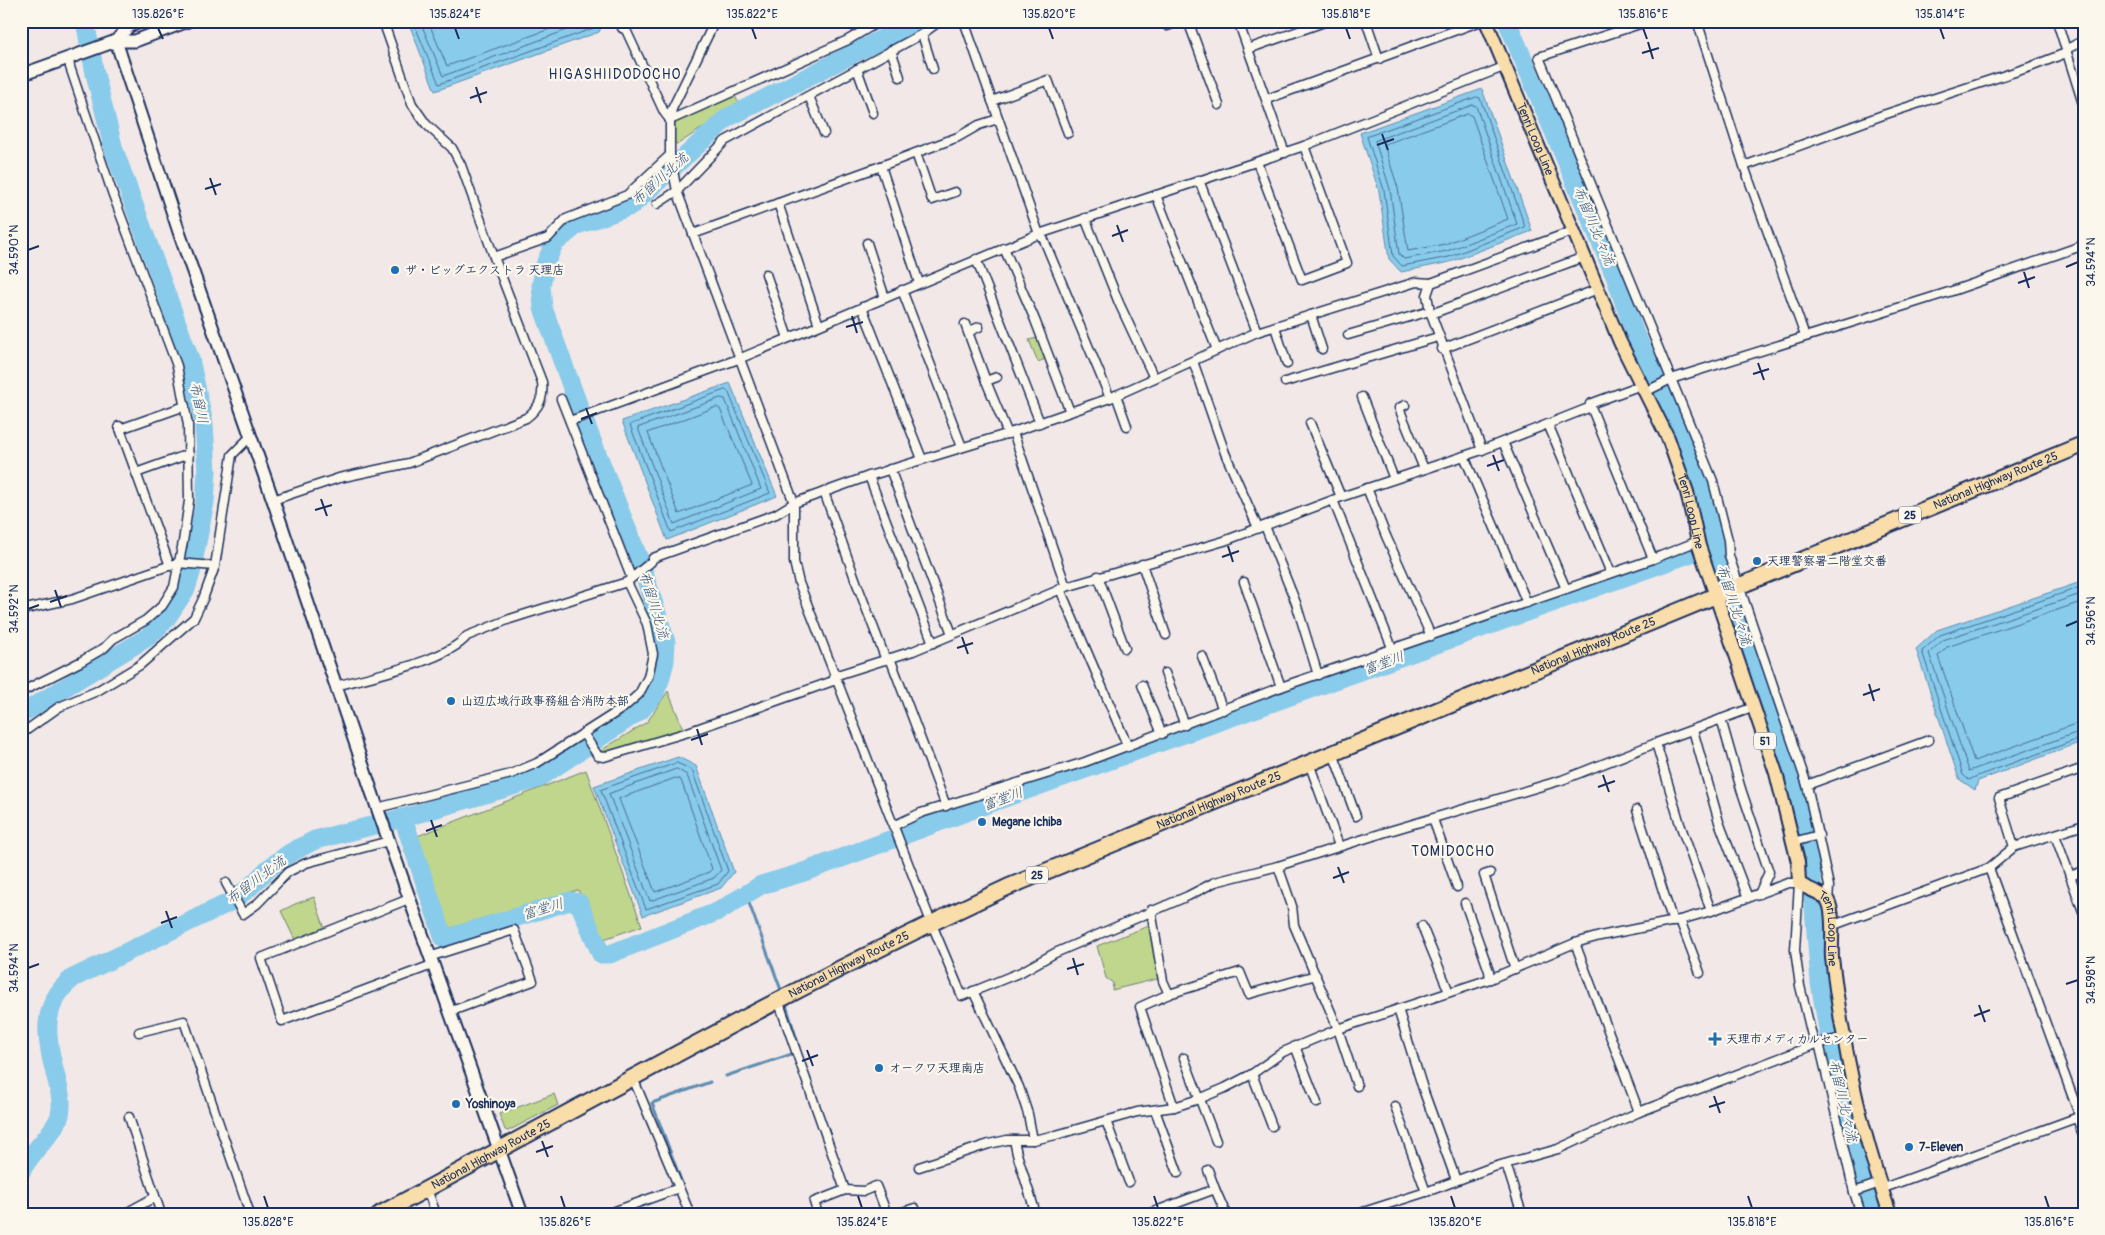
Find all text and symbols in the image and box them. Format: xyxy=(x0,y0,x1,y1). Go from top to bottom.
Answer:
text: 135.826°E xyxy=(132,7,184,22)
text: 135.824°E xyxy=(429,7,481,22)
text: 135.822°E xyxy=(726,7,778,22)
text: 135.820°E xyxy=(1023,7,1075,22)
text: 135.818°E xyxy=(1322,7,1370,22)
text: 135.816°E xyxy=(1618,7,1668,22)
text: 135.814°E xyxy=(1915,7,1965,22)
district label: HIGASHIIDODOCHO xyxy=(549,66,681,83)
street label: Tenri Loop Line xyxy=(1514,101,1557,178)
water label: 布留川北流 xyxy=(628,149,692,209)
water label: 布留川北々流 xyxy=(1570,184,1619,269)
text: 34.590°N xyxy=(7,225,22,275)
text: 34.594°N xyxy=(2084,237,2099,287)
place label: ザ・ビッグエクストラ 天理店 xyxy=(405,263,565,278)
marker: ザ・ビッグエクストラ 天理店 xyxy=(389,264,401,276)
water label: 布留川 xyxy=(187,381,211,425)
street label: National Highway Route 25 xyxy=(1931,448,2060,513)
street label: Tenri Loop Line xyxy=(1674,472,1707,550)
road number: 25 xyxy=(1899,506,1921,524)
place label: 天理警察署二階堂交番 xyxy=(1767,554,1887,569)
marker: 天理警察署二階堂交番 xyxy=(1751,555,1763,567)
water label: 布留川北々流 xyxy=(1713,562,1755,649)
water label: 布留川北流 xyxy=(636,569,673,642)
text: 34.592°N xyxy=(7,584,22,634)
text: 34.596°N xyxy=(2084,596,2099,646)
street label: National Highway Route 25 xyxy=(1529,614,1658,678)
water label: 富堂川 xyxy=(1361,648,1407,678)
place label: 山辺広域行政事務組合消防本部 xyxy=(461,694,629,709)
marker: 山辺広域行政事務組合消防本部 xyxy=(445,695,457,707)
road number: 51 xyxy=(1754,732,1776,749)
street label: National Highway Route 25 xyxy=(1154,768,1283,833)
water label: 富堂川 xyxy=(980,784,1026,814)
place label: Megane Ichiba xyxy=(992,815,1062,830)
marker: Megane Ichiba xyxy=(976,816,988,828)
district label: TOMIDOCHO xyxy=(1411,843,1495,860)
water label: 布留川北流 xyxy=(223,852,290,908)
road number: 25 xyxy=(1026,866,1048,884)
street label: Tenri Loop Line xyxy=(1816,887,1840,967)
water label: 富堂川 xyxy=(520,895,566,923)
street label: National Highway Route 25 xyxy=(786,928,912,1001)
text: 34.594°N xyxy=(7,943,22,993)
text: 34.598°N xyxy=(2084,956,2099,1004)
marker: 天理市メディカルセンター xyxy=(1708,1032,1722,1046)
place label: 天理市メディカルセンター xyxy=(1726,1032,1868,1047)
water label: 布留川北々流 xyxy=(1825,1058,1861,1145)
place label: オークワ天理南店 xyxy=(889,1061,985,1076)
marker: オークワ天理南店 xyxy=(873,1062,885,1074)
place label: Yoshinoya xyxy=(465,1097,516,1112)
marker: Yoshinoya xyxy=(450,1098,462,1110)
street label: National Highway Route 25 xyxy=(429,1116,553,1193)
place label: 7-Eleven xyxy=(1919,1140,1964,1155)
marker: 7-Eleven xyxy=(1903,1141,1915,1153)
text: 135.828°E xyxy=(243,1215,293,1230)
text: 135.826°E xyxy=(539,1215,591,1230)
text: 135.824°E xyxy=(836,1215,888,1230)
text: 135.822°E xyxy=(1132,1215,1184,1230)
text: 135.820°E xyxy=(1429,1215,1481,1230)
text: 135.818°E xyxy=(1728,1215,1776,1230)
text: 135.816°E xyxy=(2024,1215,2074,1230)

